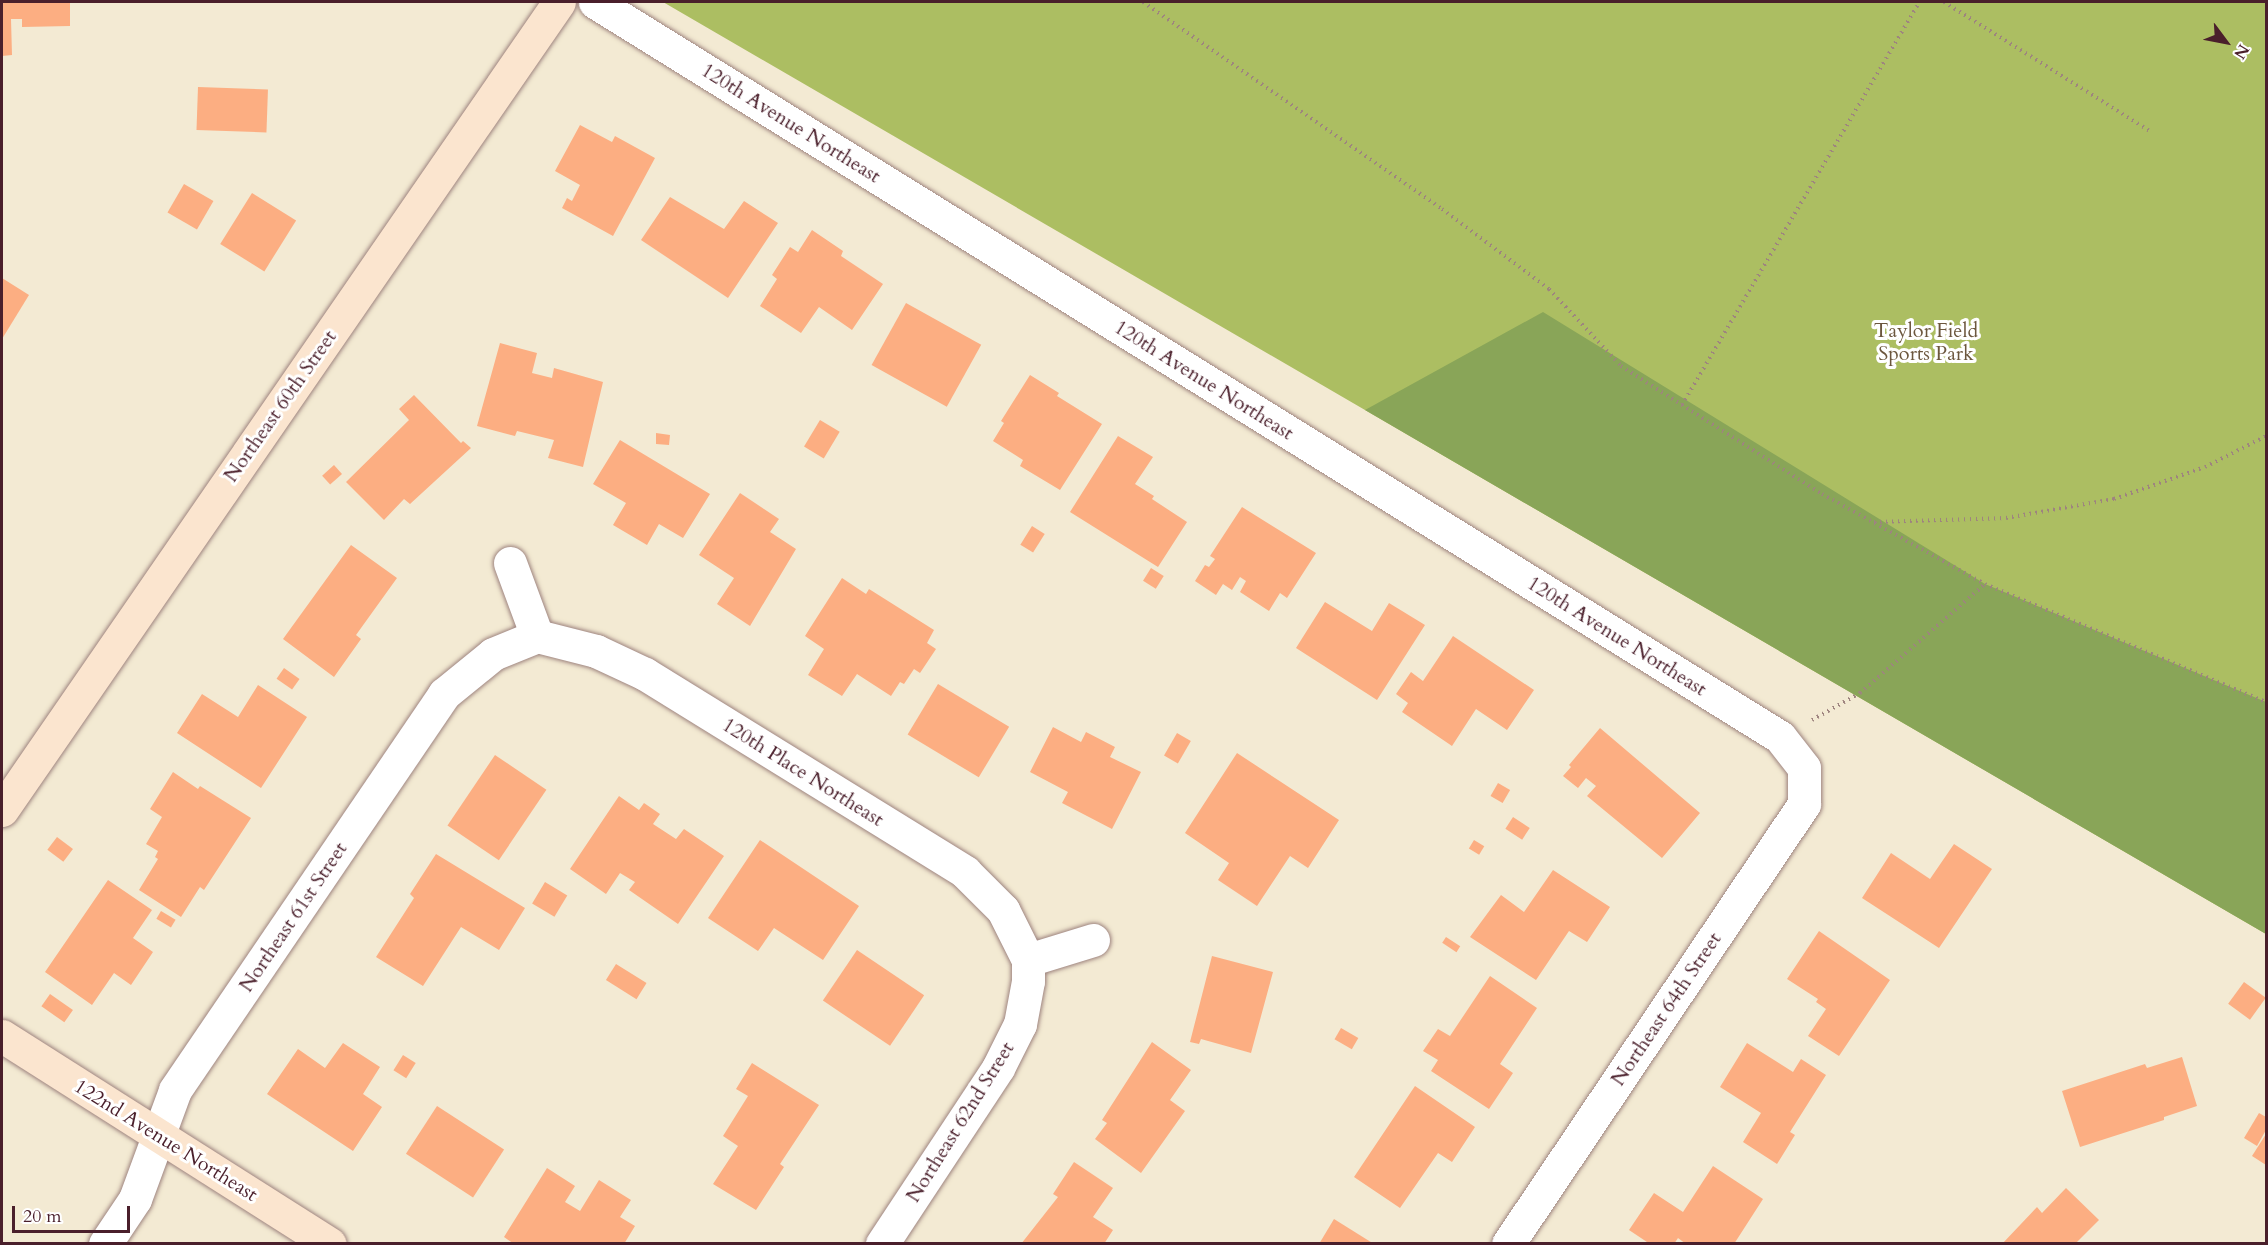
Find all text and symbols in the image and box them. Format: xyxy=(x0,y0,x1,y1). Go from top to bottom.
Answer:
north arrow xyxy=(2196,12,2256,72)
text: N xyxy=(2228,40,2254,63)
street label: 120th Avenue Northeast xyxy=(697,58,885,188)
street label: 120th Avenue Northeast xyxy=(1110,315,1298,445)
park label: Taylor Field Sports Park xyxy=(1874,318,1978,365)
street label: Northeast 60th Street xyxy=(219,325,341,487)
street label: 120th Avenue Northeast xyxy=(1523,571,1711,701)
street label: 120th Place Northeast xyxy=(718,713,888,831)
street label: Northeast 61st Street xyxy=(234,838,352,996)
street label: Northeast 64th Street xyxy=(1606,928,1726,1090)
street label: Northeast 62nd Street xyxy=(901,1037,1019,1207)
street label: 122nd Avenue Northeast xyxy=(70,1074,262,1206)
scale bar xyxy=(15,1194,134,1232)
text: 20 m xyxy=(23,1204,62,1229)

